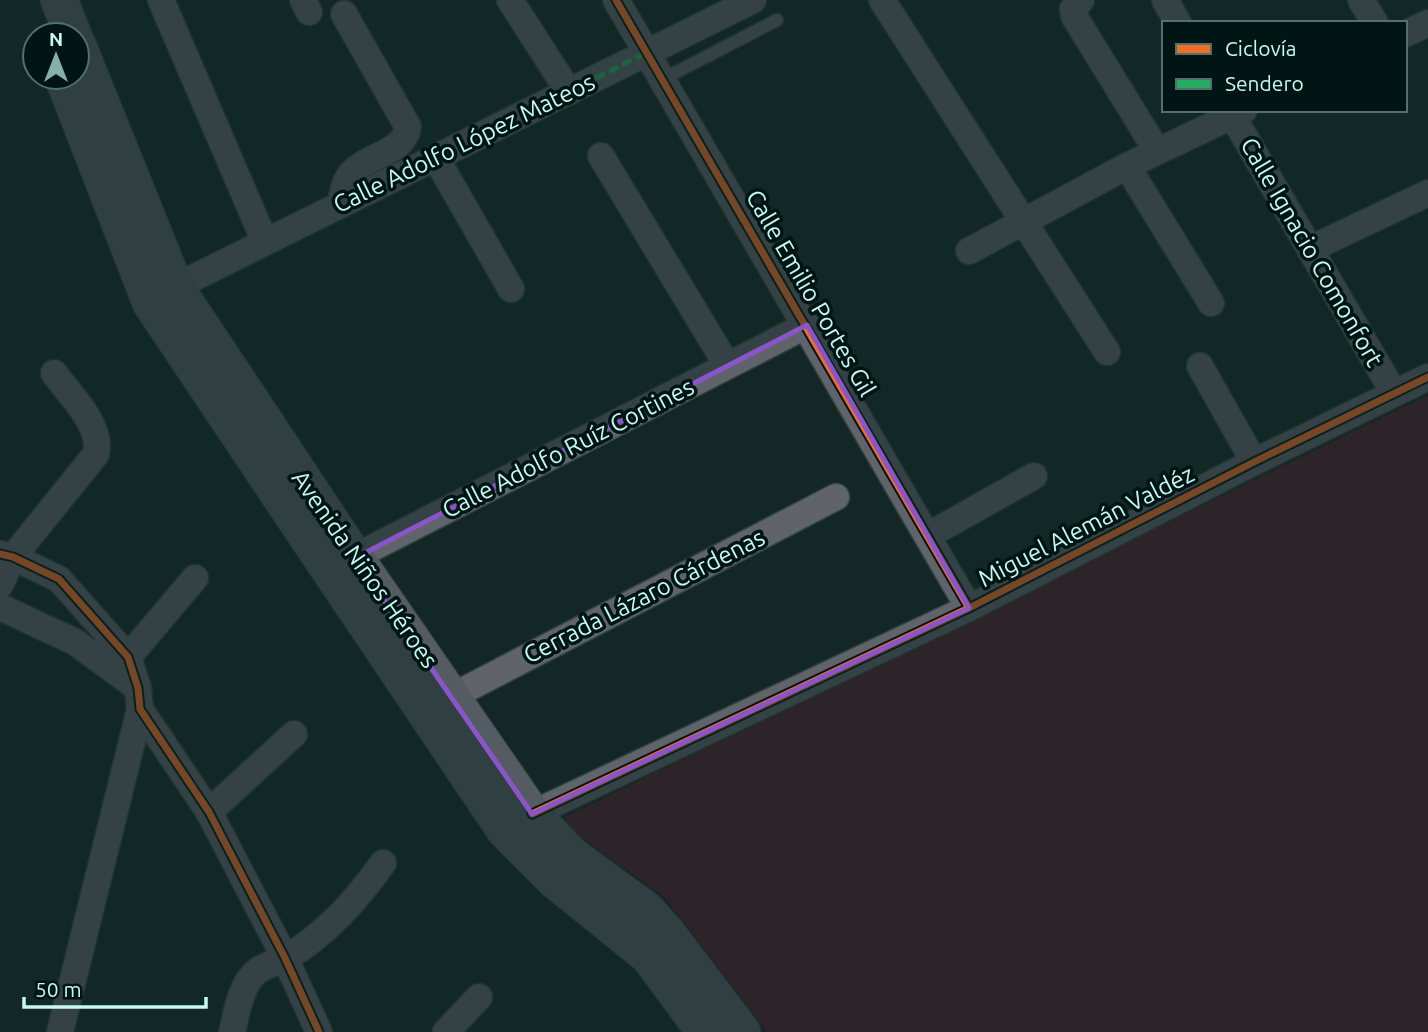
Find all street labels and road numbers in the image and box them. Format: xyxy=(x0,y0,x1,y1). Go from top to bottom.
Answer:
street label: Calle Adolfo López Mateos xyxy=(329,68,599,218)
street label: Calle Ignacio Comonfort xyxy=(1235,133,1389,372)
street label: Calle Emilio Portes Gil xyxy=(741,185,881,401)
street label: Calle Adolfo Ruíz Cortines xyxy=(438,373,698,523)
street label: Miguel Alemán Valdéz xyxy=(974,460,1198,592)
street label: Avenida Niños Héroes xyxy=(287,465,443,673)
street label: Cerrada Lázaro Cárdenas xyxy=(519,523,769,669)

